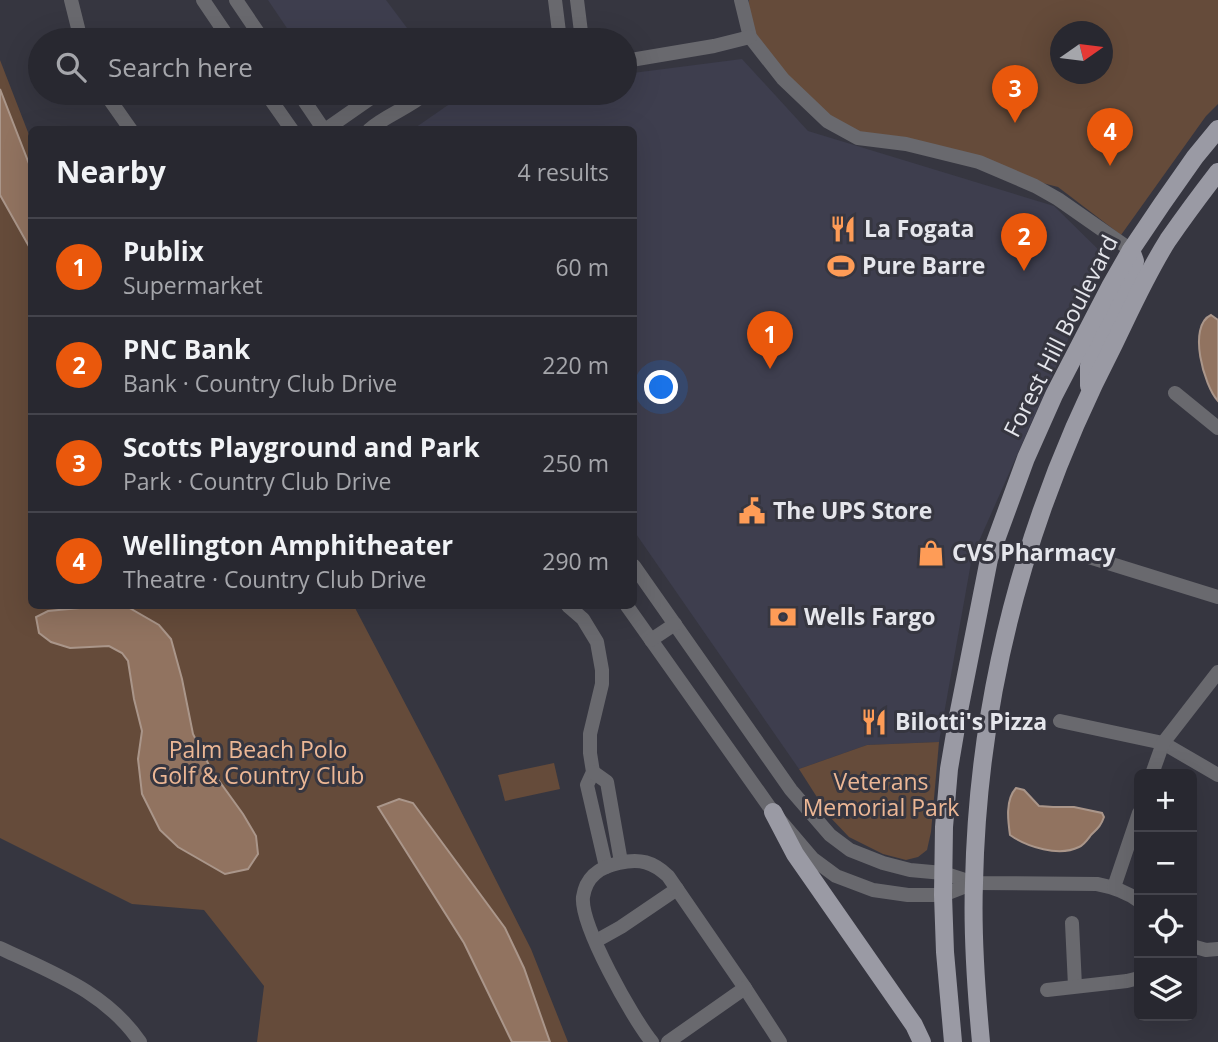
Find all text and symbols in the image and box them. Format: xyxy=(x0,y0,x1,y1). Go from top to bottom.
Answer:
north arrow xyxy=(1050,21,1113,84)
search box xyxy=(28,28,637,105)
icon: search xyxy=(52,48,90,86)
text: Search here xyxy=(108,49,253,85)
pin: 3 xyxy=(992,65,1038,123)
pin: 4 xyxy=(1087,108,1133,166)
text: Nearby xyxy=(56,151,166,192)
text: 4 results xyxy=(518,156,609,188)
place label: La Fogata xyxy=(864,212,975,244)
pin: 2 xyxy=(1001,213,1047,271)
restaurant icon: La Fogata xyxy=(828,214,858,244)
street label: Forest Hill Boulevard xyxy=(995,229,1125,442)
text: Publix xyxy=(123,233,204,269)
place label: Pure Barre xyxy=(862,249,985,281)
text: 1 xyxy=(72,251,86,283)
text: 60 m xyxy=(555,251,609,283)
sports icon: Pure Barre xyxy=(826,251,856,281)
text: Supermarket xyxy=(123,269,263,301)
pin: 1 xyxy=(747,311,793,369)
text: PNC Bank xyxy=(123,331,250,367)
text: 2 xyxy=(72,349,86,381)
text: 220 m xyxy=(542,349,609,381)
text: Bank · Country Club Drive xyxy=(123,367,397,399)
your location xyxy=(644,370,678,404)
text: Scotts Playground and Park xyxy=(123,429,480,465)
text: 3 xyxy=(72,447,86,479)
text: 250 m xyxy=(542,447,609,479)
text: Park · Country Club Drive xyxy=(123,465,391,497)
place label: The UPS Store xyxy=(773,494,932,526)
public building icon: The UPS Store xyxy=(737,496,767,526)
text: Wellington Amphitheater xyxy=(123,527,453,563)
place label: CVS Pharmacy xyxy=(952,536,1116,568)
shop icon: CVS Pharmacy xyxy=(916,538,946,568)
text: 4 xyxy=(72,545,86,577)
text: 290 m xyxy=(542,545,609,577)
text: Theatre · Country Club Drive xyxy=(123,563,426,595)
place label: Wells Fargo xyxy=(804,600,935,632)
bank icon: Wells Fargo xyxy=(768,602,798,632)
place label: Bilotti's Pizza xyxy=(895,705,1047,737)
restaurant icon: Bilotti's Pizza xyxy=(859,707,889,737)
park label: Palm Beach Polo Golf & Country Club xyxy=(152,733,364,791)
park label: Veterans Memorial Park xyxy=(803,765,959,823)
map controls xyxy=(1134,769,1197,1021)
button: + xyxy=(1134,769,1197,832)
button: − xyxy=(1134,832,1197,895)
button: locate xyxy=(1134,895,1197,958)
button: layers xyxy=(1134,958,1197,1021)

